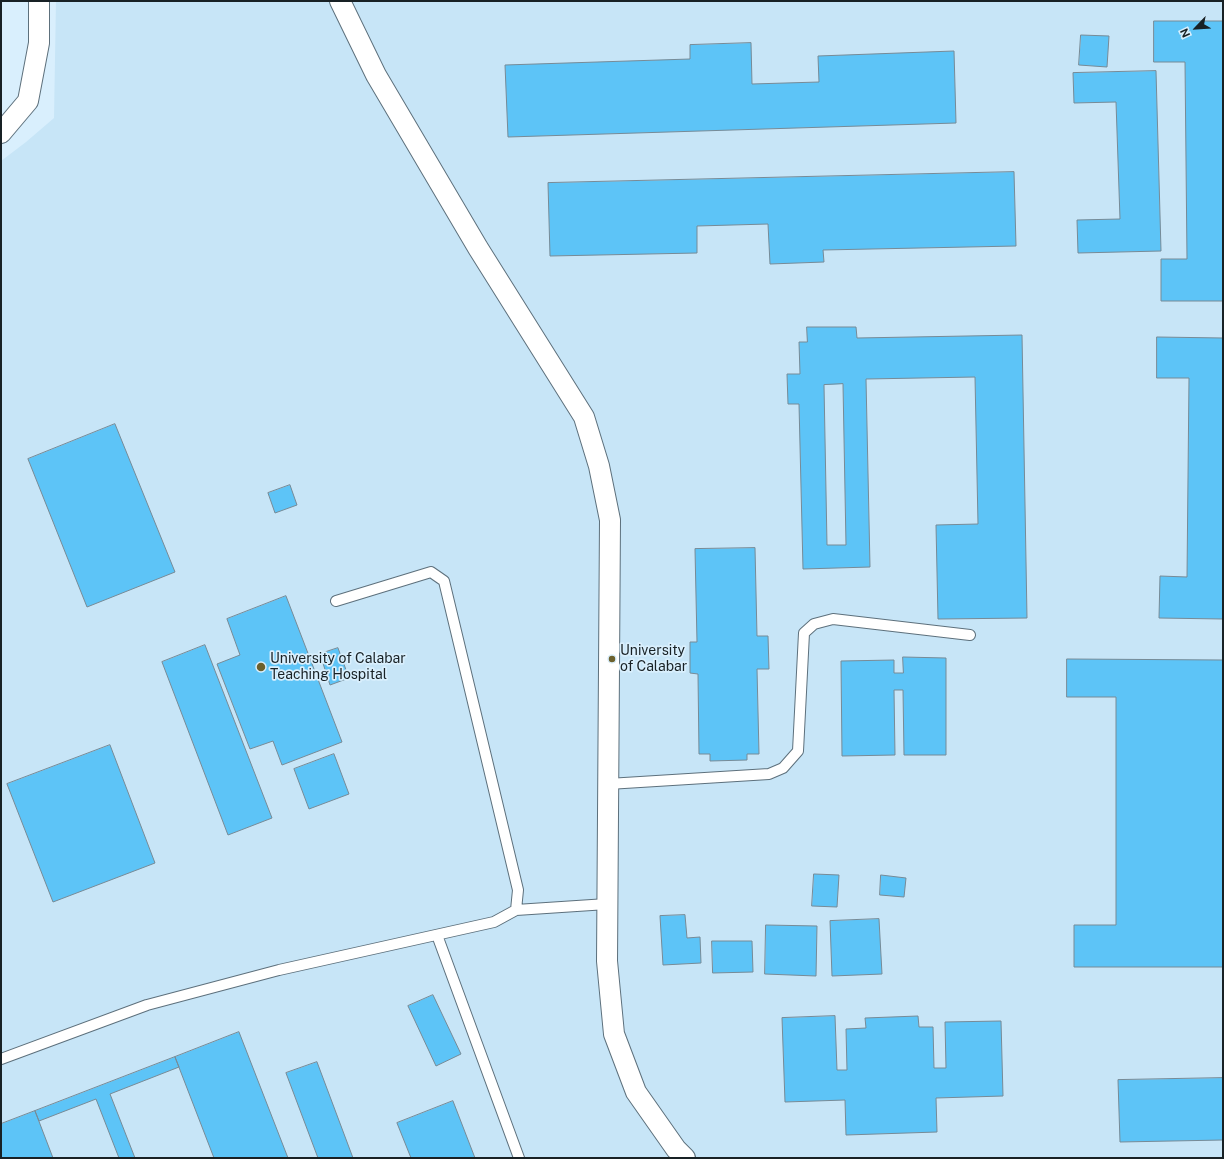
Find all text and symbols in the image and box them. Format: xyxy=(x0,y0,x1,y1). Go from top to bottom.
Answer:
north arrow xyxy=(1176,8,1216,48)
text: N xyxy=(1178,27,1192,40)
place label: University of Calabar xyxy=(620,643,687,676)
place label: University of Calabar Teaching Hospital xyxy=(270,651,406,684)
marker: University of Calabar xyxy=(607,654,617,664)
marker: University of Calabar Teaching Hospital xyxy=(255,661,267,673)

